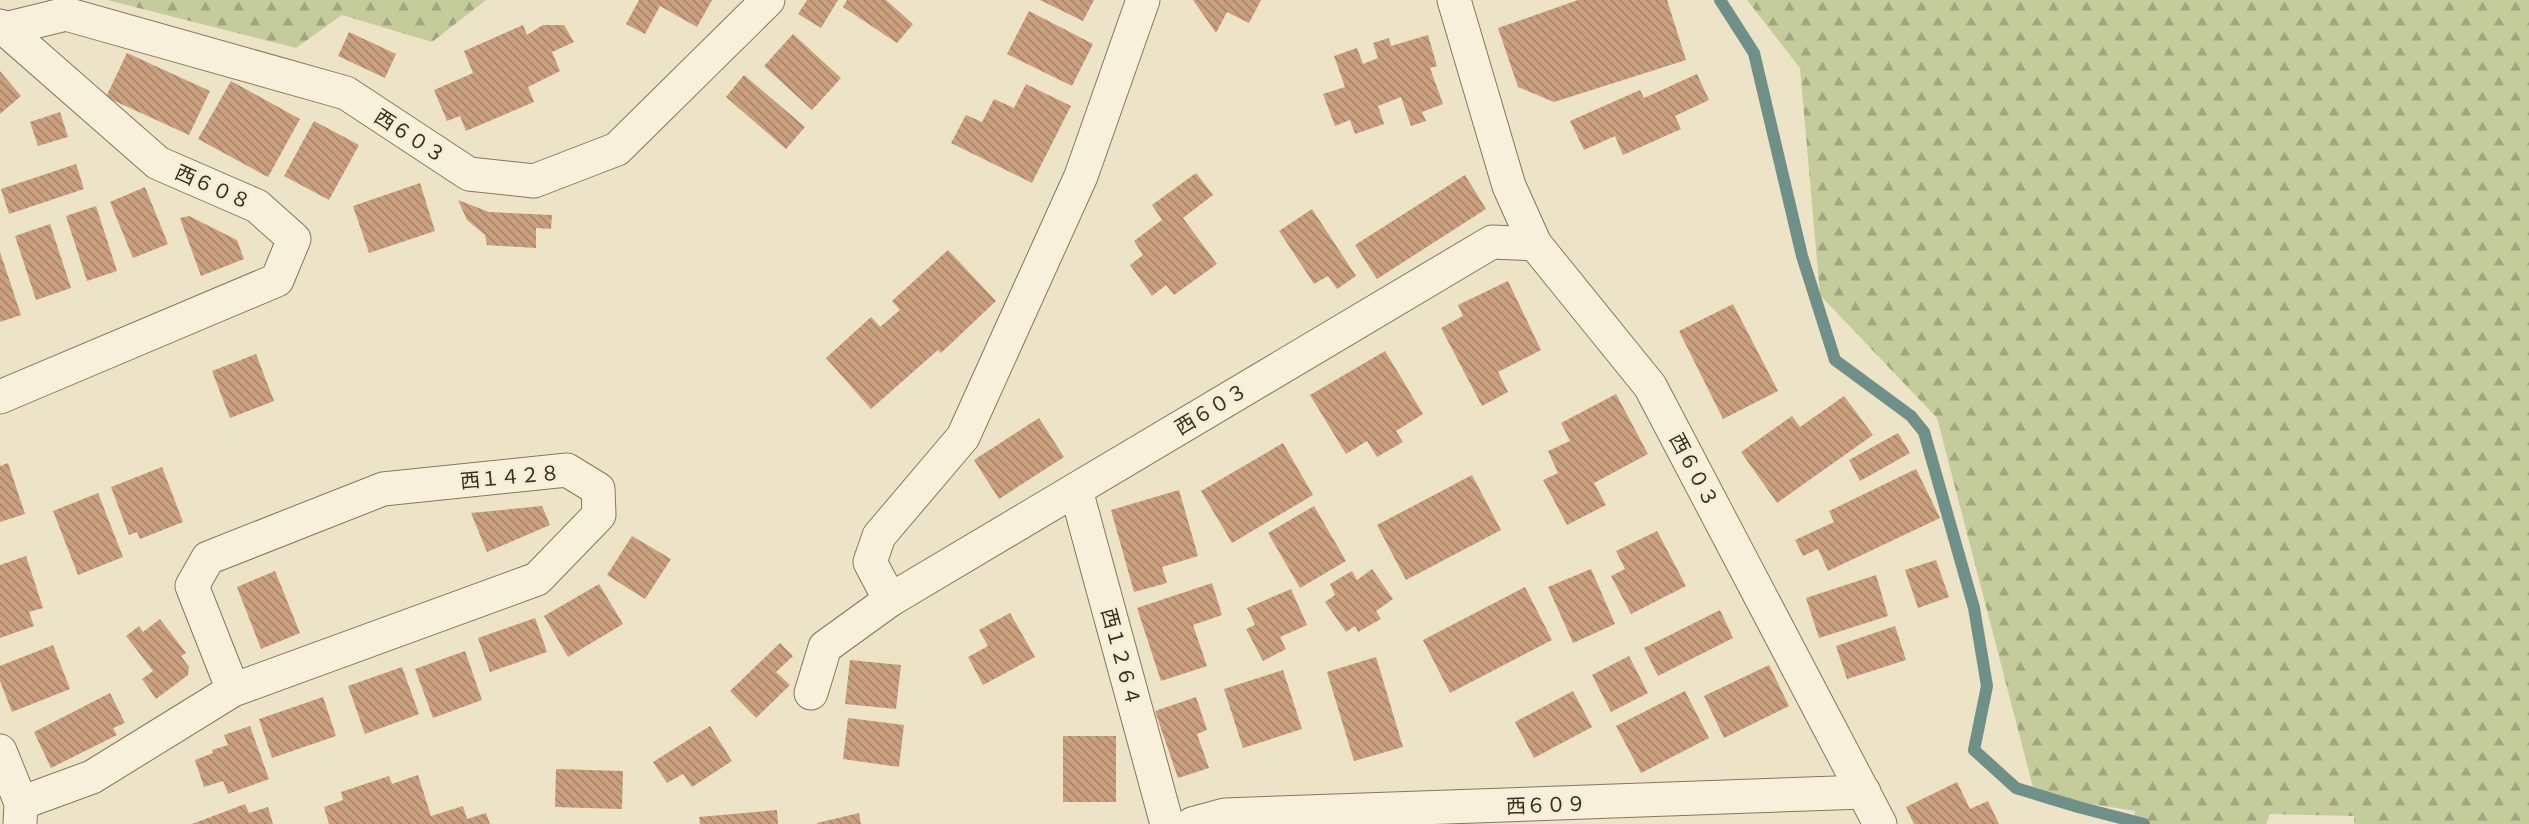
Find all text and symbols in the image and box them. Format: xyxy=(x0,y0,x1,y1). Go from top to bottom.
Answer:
street label: 西６０３ xyxy=(370,104,450,168)
street label: 西６０８ xyxy=(172,160,254,214)
street label: 西６０３ xyxy=(1171,378,1251,440)
street label: 西６０３ xyxy=(1665,429,1723,511)
street label: 西１４２８ xyxy=(459,461,561,493)
street label: 西１２６４ xyxy=(1096,606,1146,708)
street label: 西６０９ xyxy=(1506,792,1586,818)

